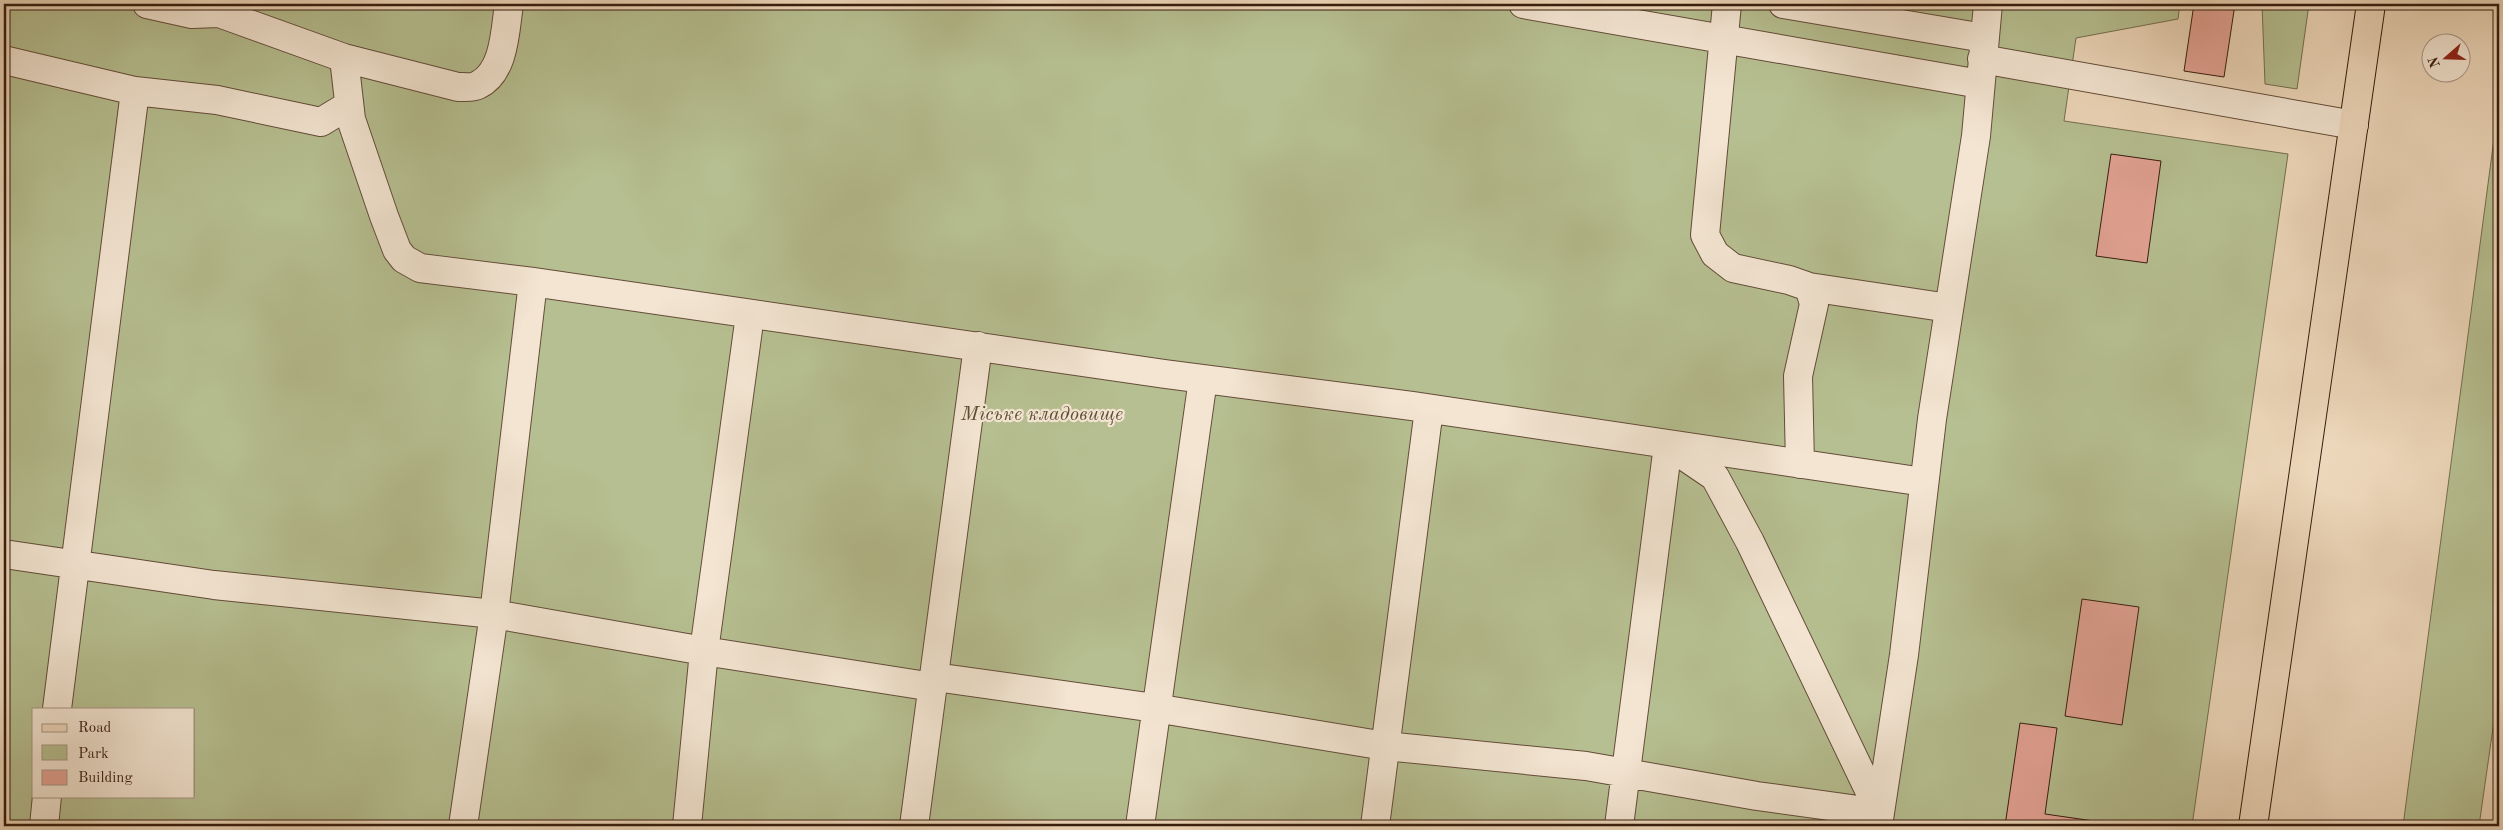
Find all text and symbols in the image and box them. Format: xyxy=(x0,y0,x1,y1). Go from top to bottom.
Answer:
north arrow xyxy=(2420,32,2470,82)
text: N xyxy=(2426,54,2443,70)
park label: Міське кладовище xyxy=(960,405,1123,425)
legend xyxy=(32,708,195,798)
text: Road xyxy=(78,721,112,736)
text: Park xyxy=(78,747,109,762)
text: Building xyxy=(78,771,133,786)

